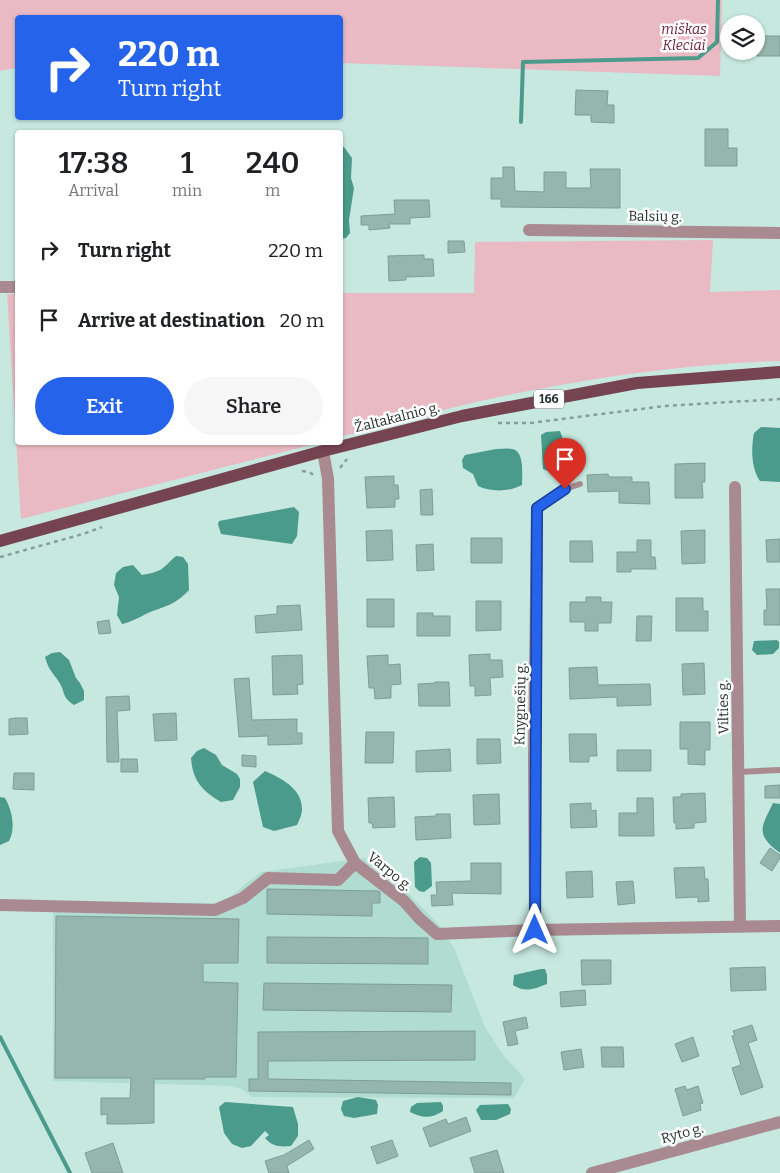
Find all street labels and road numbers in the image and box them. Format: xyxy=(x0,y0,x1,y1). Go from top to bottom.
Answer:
street label: Balsių g. xyxy=(628,208,682,225)
road number: 166 xyxy=(534,389,564,408)
street label: Žaltakalnio g. xyxy=(353,399,441,436)
street label: Knygnešių g. xyxy=(511,662,530,746)
street label: Vilties g. xyxy=(715,680,732,734)
street label: Varpo g. xyxy=(364,848,415,894)
street label: Ryto g. xyxy=(659,1120,705,1147)

